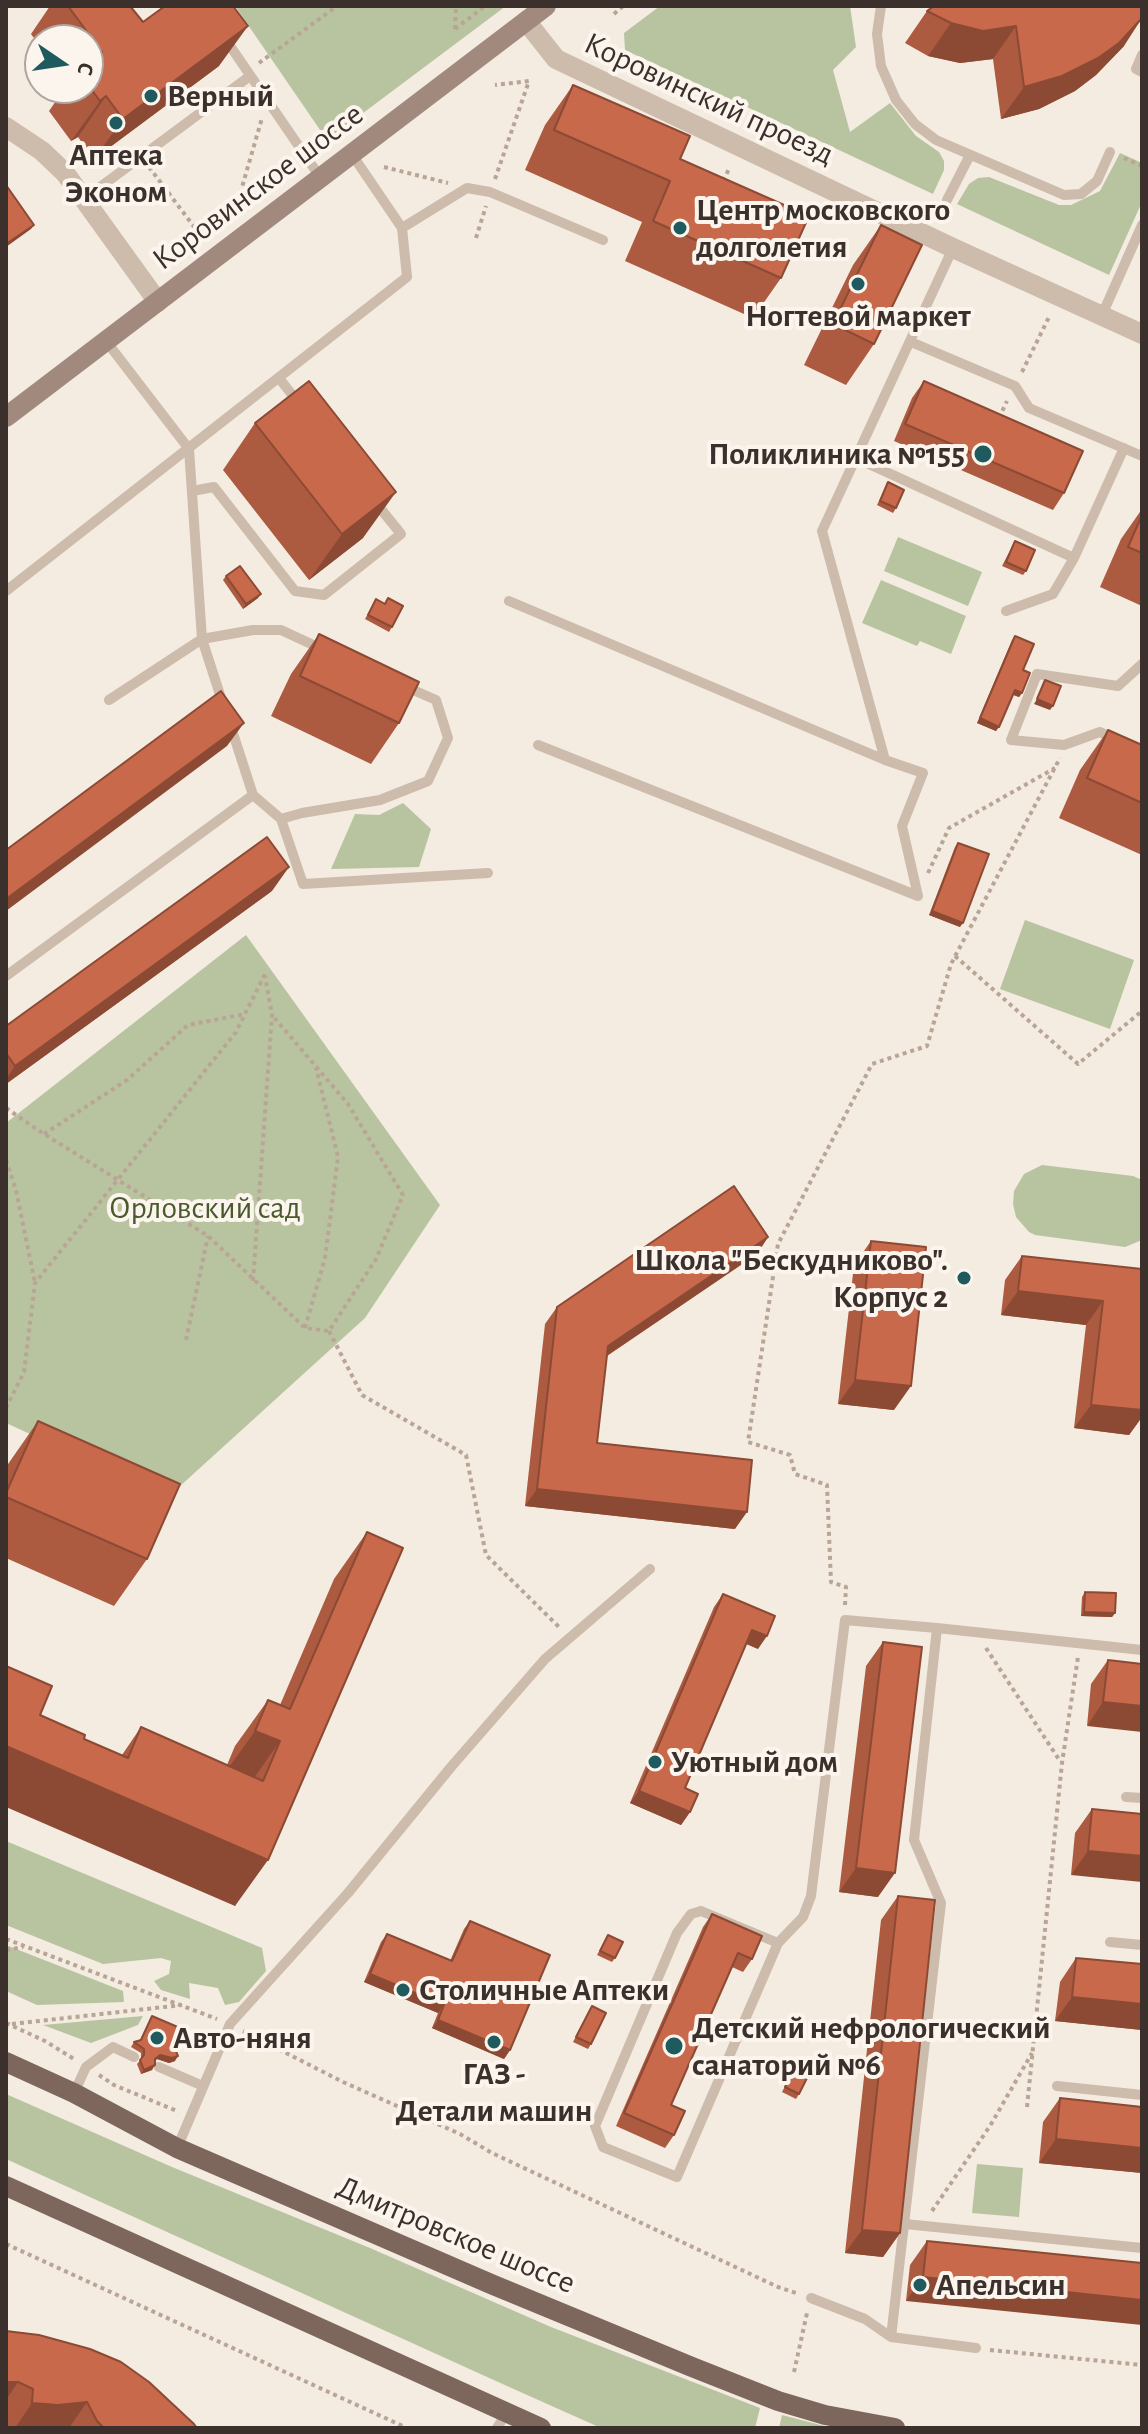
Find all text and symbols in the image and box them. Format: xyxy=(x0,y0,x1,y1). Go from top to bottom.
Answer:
north arrow xyxy=(24,24,104,104)
street label: Коровинский проезд xyxy=(578,24,840,174)
text: С xyxy=(73,61,98,77)
place label: Верный xyxy=(167,77,274,115)
marker: Верный xyxy=(142,87,160,105)
street label: Коровинское шоссе xyxy=(145,95,371,279)
marker: Аптека Эконом xyxy=(107,114,125,132)
place label: Аптека Эконом xyxy=(65,136,167,211)
place label: Центр московского долголетия xyxy=(696,191,950,266)
marker: Центр московского долголетия xyxy=(671,219,689,237)
marker: Ногтевой маркет xyxy=(849,275,867,293)
place label: Ногтевой маркет xyxy=(745,297,971,335)
place label: Поликлиника №155 xyxy=(708,435,965,473)
marker: Поликлиника №155 xyxy=(972,443,994,465)
park label: Орловский сад xyxy=(109,1189,301,1227)
place label: Школа "Бескудниково". Корпус 2 xyxy=(634,1241,948,1316)
marker: Школа "Бескудниково". Корпус 2 xyxy=(955,1269,973,1287)
place label: Уютный дом xyxy=(671,1743,838,1781)
marker: Уютный дом xyxy=(646,1753,664,1771)
place label: Столичные Аптеки xyxy=(419,1971,669,2009)
marker: Столичные Аптеки xyxy=(394,1981,412,1999)
place label: Детский нефрологический санаторий №6 xyxy=(692,2009,1051,2084)
place label: Авто-няня xyxy=(173,2019,312,2057)
marker: Авто-няня xyxy=(148,2029,166,2047)
marker: ГАЗ - Детали машин xyxy=(485,2033,503,2051)
marker: Детский нефрологический санаторий №6 xyxy=(663,2035,685,2057)
place label: ГАЗ - Детали машин xyxy=(396,2055,592,2130)
street label: Дмитровское шоссе xyxy=(331,2167,581,2303)
place label: Апельсин xyxy=(936,2266,1066,2304)
marker: Апельсин xyxy=(911,2276,929,2294)

